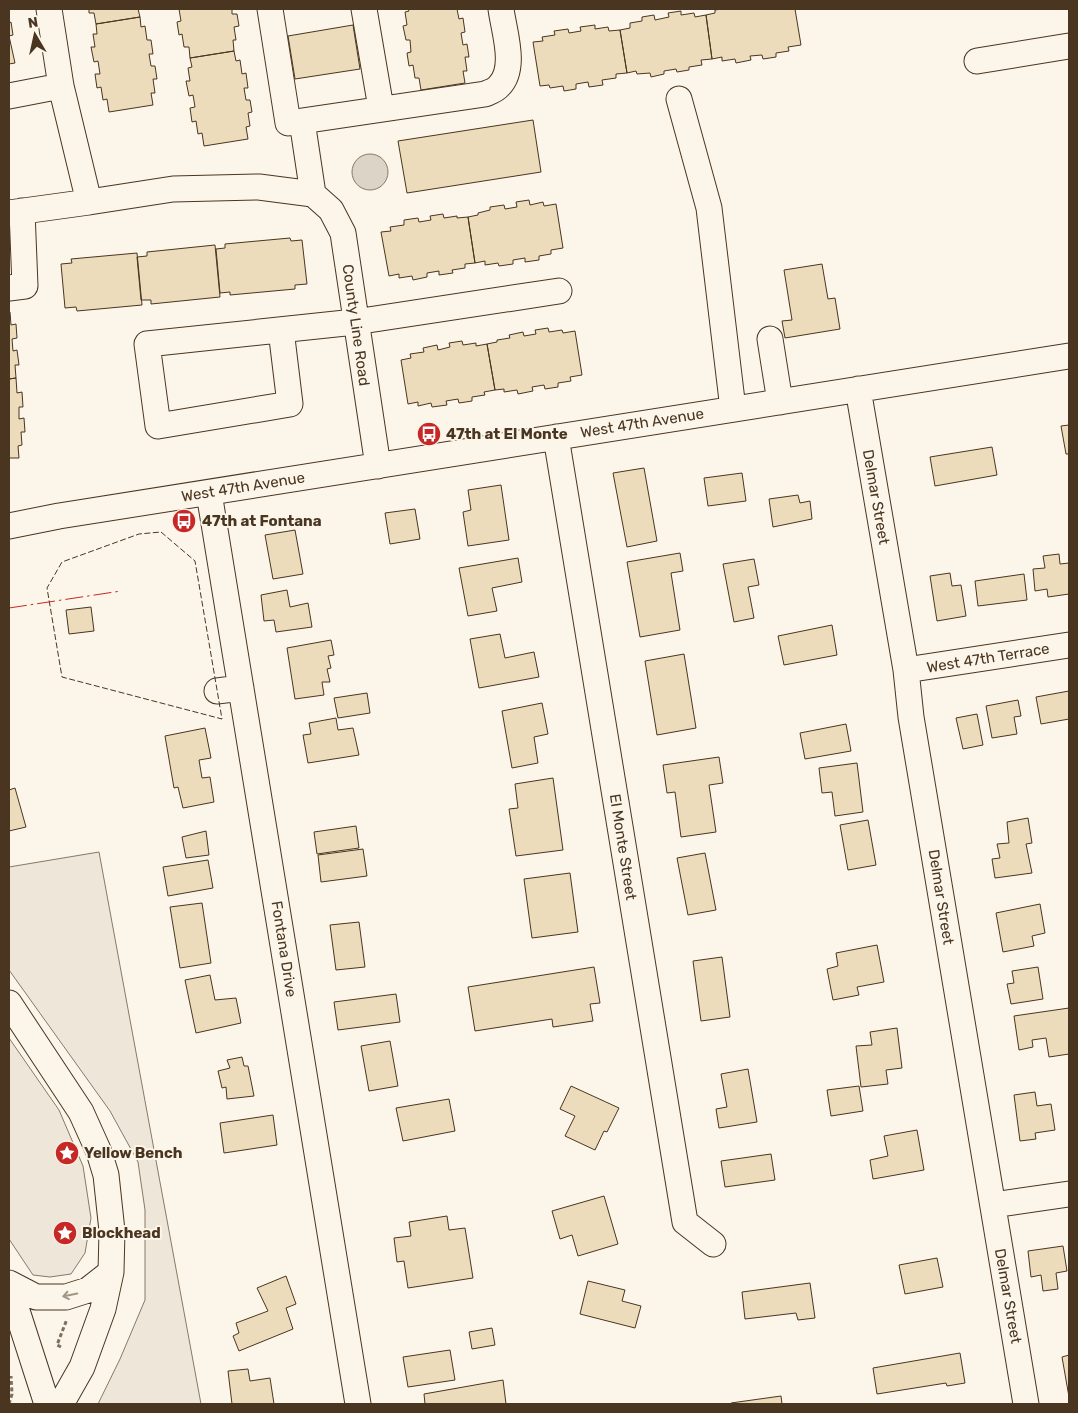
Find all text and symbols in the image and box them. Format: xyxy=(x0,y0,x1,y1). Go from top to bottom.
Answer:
north arrow xyxy=(10,10,60,60)
text: N xyxy=(27,13,39,32)
street label: County Line Road xyxy=(339,263,373,387)
street label: West 47th Avenue xyxy=(579,404,705,442)
bus stop icon: 47th at El Monte xyxy=(416,421,442,447)
place label: 47th at El Monte xyxy=(446,425,568,443)
street label: Delmar Street xyxy=(859,448,893,546)
street label: West 47th Avenue xyxy=(180,468,306,506)
bus stop icon: 47th at Fontana xyxy=(171,508,197,534)
place label: 47th at Fontana xyxy=(202,512,322,530)
street label: West 47th Terrace xyxy=(925,639,1051,677)
street label: El Monte Street xyxy=(606,793,640,901)
street label: Delmar Street xyxy=(925,848,957,946)
street label: Fontana Drive xyxy=(267,899,301,999)
place icon: Yellow Bench xyxy=(54,1140,80,1166)
place label: Yellow Bench xyxy=(84,1144,182,1162)
place icon: Blockhead xyxy=(52,1220,78,1246)
place label: Blockhead xyxy=(82,1224,161,1242)
street label: Delmar Street xyxy=(991,1247,1025,1345)
one-way arrow xyxy=(62,1291,78,1300)

